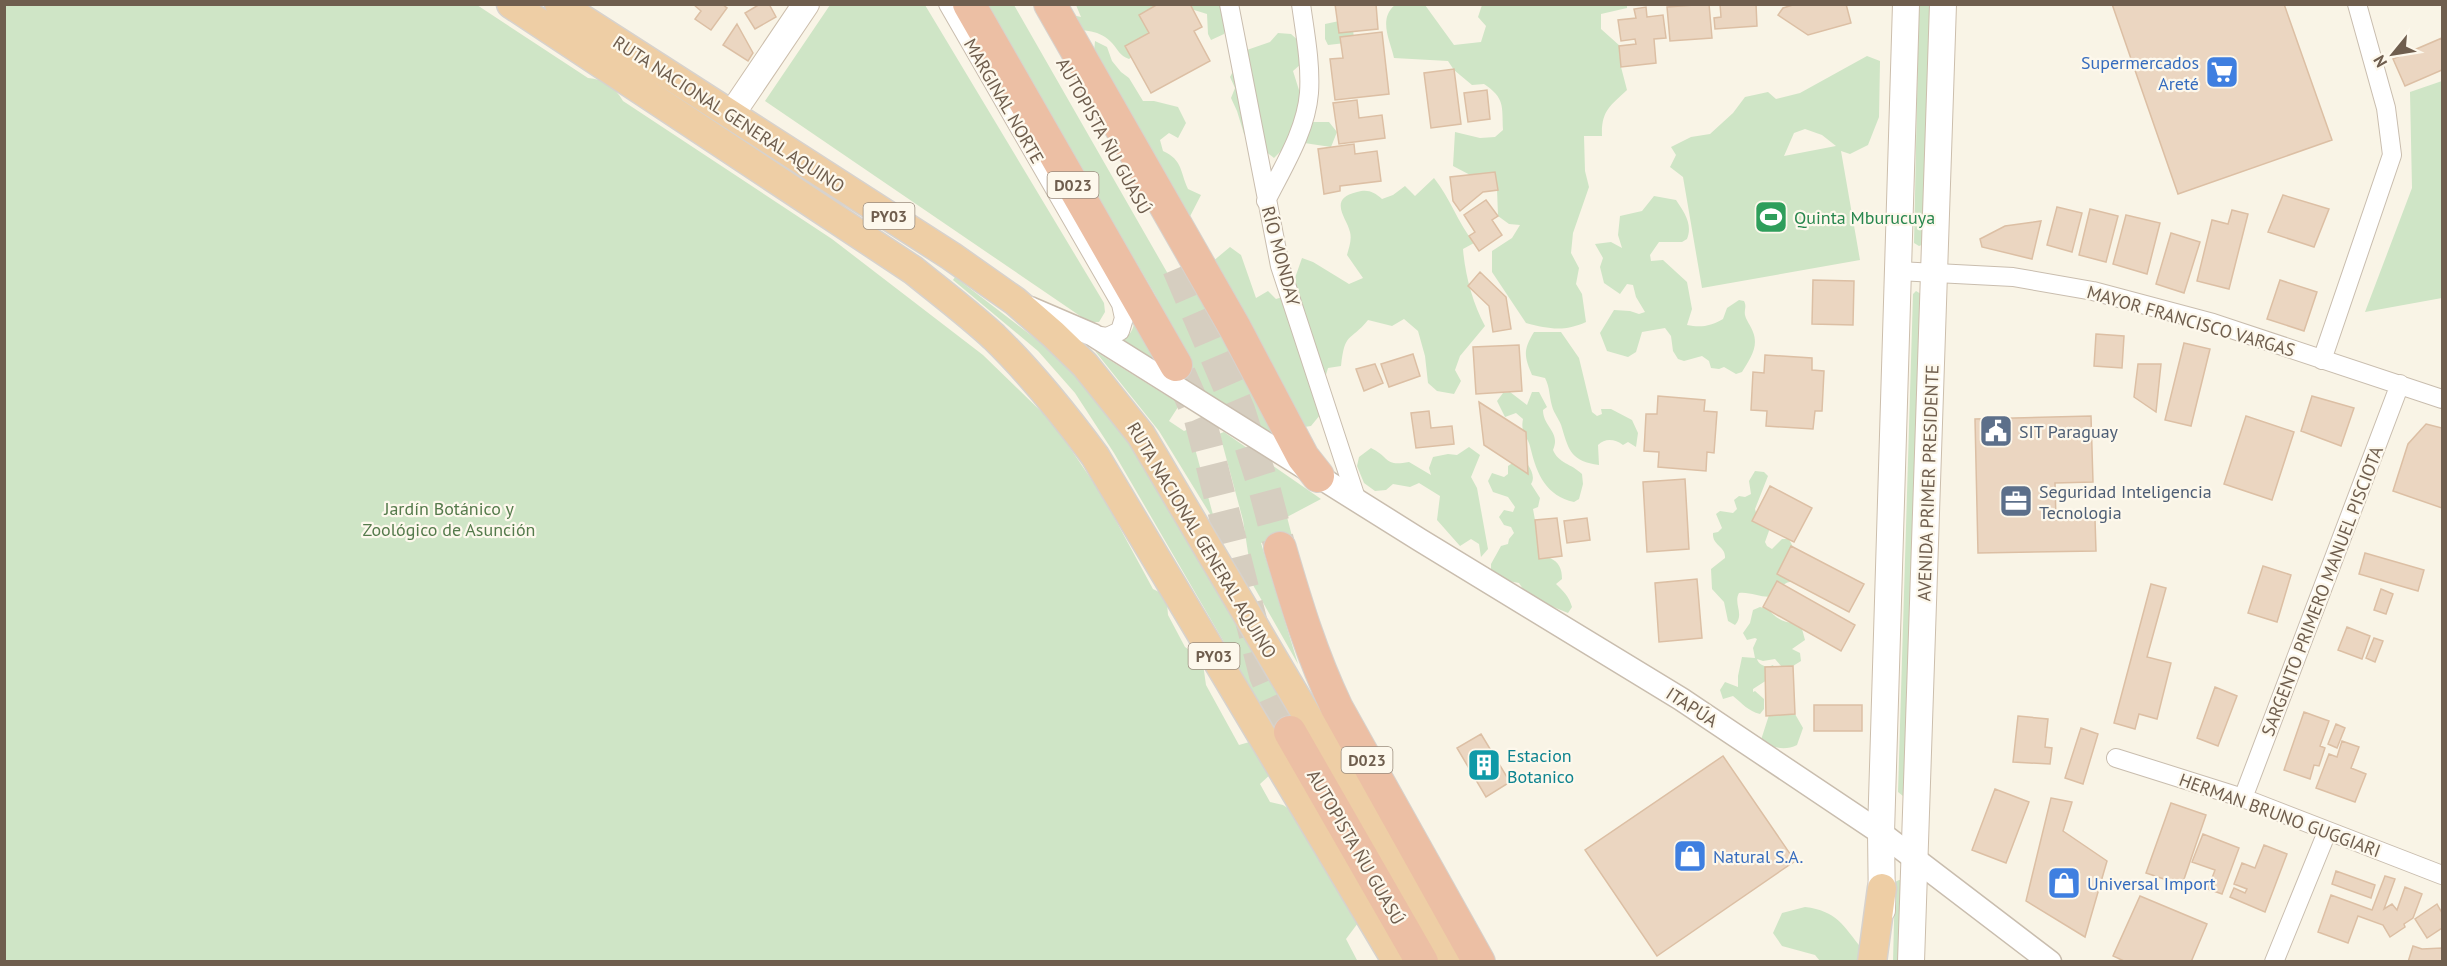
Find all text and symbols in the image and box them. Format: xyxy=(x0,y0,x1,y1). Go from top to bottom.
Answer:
north arrow xyxy=(2363,24,2423,84)
street label: RUTA NACIONAL GENERAL AQUINO xyxy=(609,30,849,198)
street label: MARGINAL NORTE xyxy=(959,34,1049,168)
place label: Supermercados Areté xyxy=(2081,51,2199,95)
text: N xyxy=(2369,52,2391,71)
street label: AUTOPISTA ÑU GUASÚ xyxy=(1051,54,1157,218)
supermarket icon: Supermercados Areté xyxy=(2204,54,2240,90)
road number: D023 xyxy=(1048,172,1098,198)
sports icon: Quinta Mburucuya xyxy=(1753,199,1789,235)
road number: PY03 xyxy=(864,203,914,229)
street label: RÍO MONDAY xyxy=(1257,204,1305,308)
place label: Quinta Mburucuya xyxy=(1794,206,1935,229)
street label: MAYOR FRANCISCO VARGAS xyxy=(2084,280,2298,362)
street label: AVENIDA PRIMER PRESIDENTE xyxy=(1912,364,1944,602)
public building icon: SIT Paraguay xyxy=(1978,413,2014,449)
street label: RUTA NACIONAL GENERAL AQUINO xyxy=(1122,418,1282,662)
place label: SIT Paraguay xyxy=(2019,420,2119,443)
street label: SARGENTO PRIMERO MANUEL PISCIOTA xyxy=(2256,442,2388,739)
place label: Seguridad Inteligencia Tecnologia xyxy=(2039,480,2212,524)
office icon: Seguridad Inteligencia Tecnologia xyxy=(1998,483,2034,519)
park label: Jardín Botánico y Zoológico de Asunción xyxy=(363,497,535,541)
road number: PY03 xyxy=(1188,643,1240,669)
street label: ITAPÚA xyxy=(1662,682,1723,732)
place label: Estacion Botanico xyxy=(1507,744,1574,788)
road number: D023 xyxy=(1342,747,1392,773)
building icon: Estacion Botanico xyxy=(1466,747,1502,783)
street label: AUTOPISTA ÑU GUASÚ xyxy=(1302,765,1410,929)
street label: HERMAN BRUNO GUGGIARI xyxy=(2176,768,2384,862)
shop icon: Natural S.A. xyxy=(1672,838,1708,874)
place label: Natural S.A. xyxy=(1713,845,1803,868)
shop icon: Universal Import xyxy=(2046,865,2082,901)
place label: Universal Import xyxy=(2087,872,2216,895)

